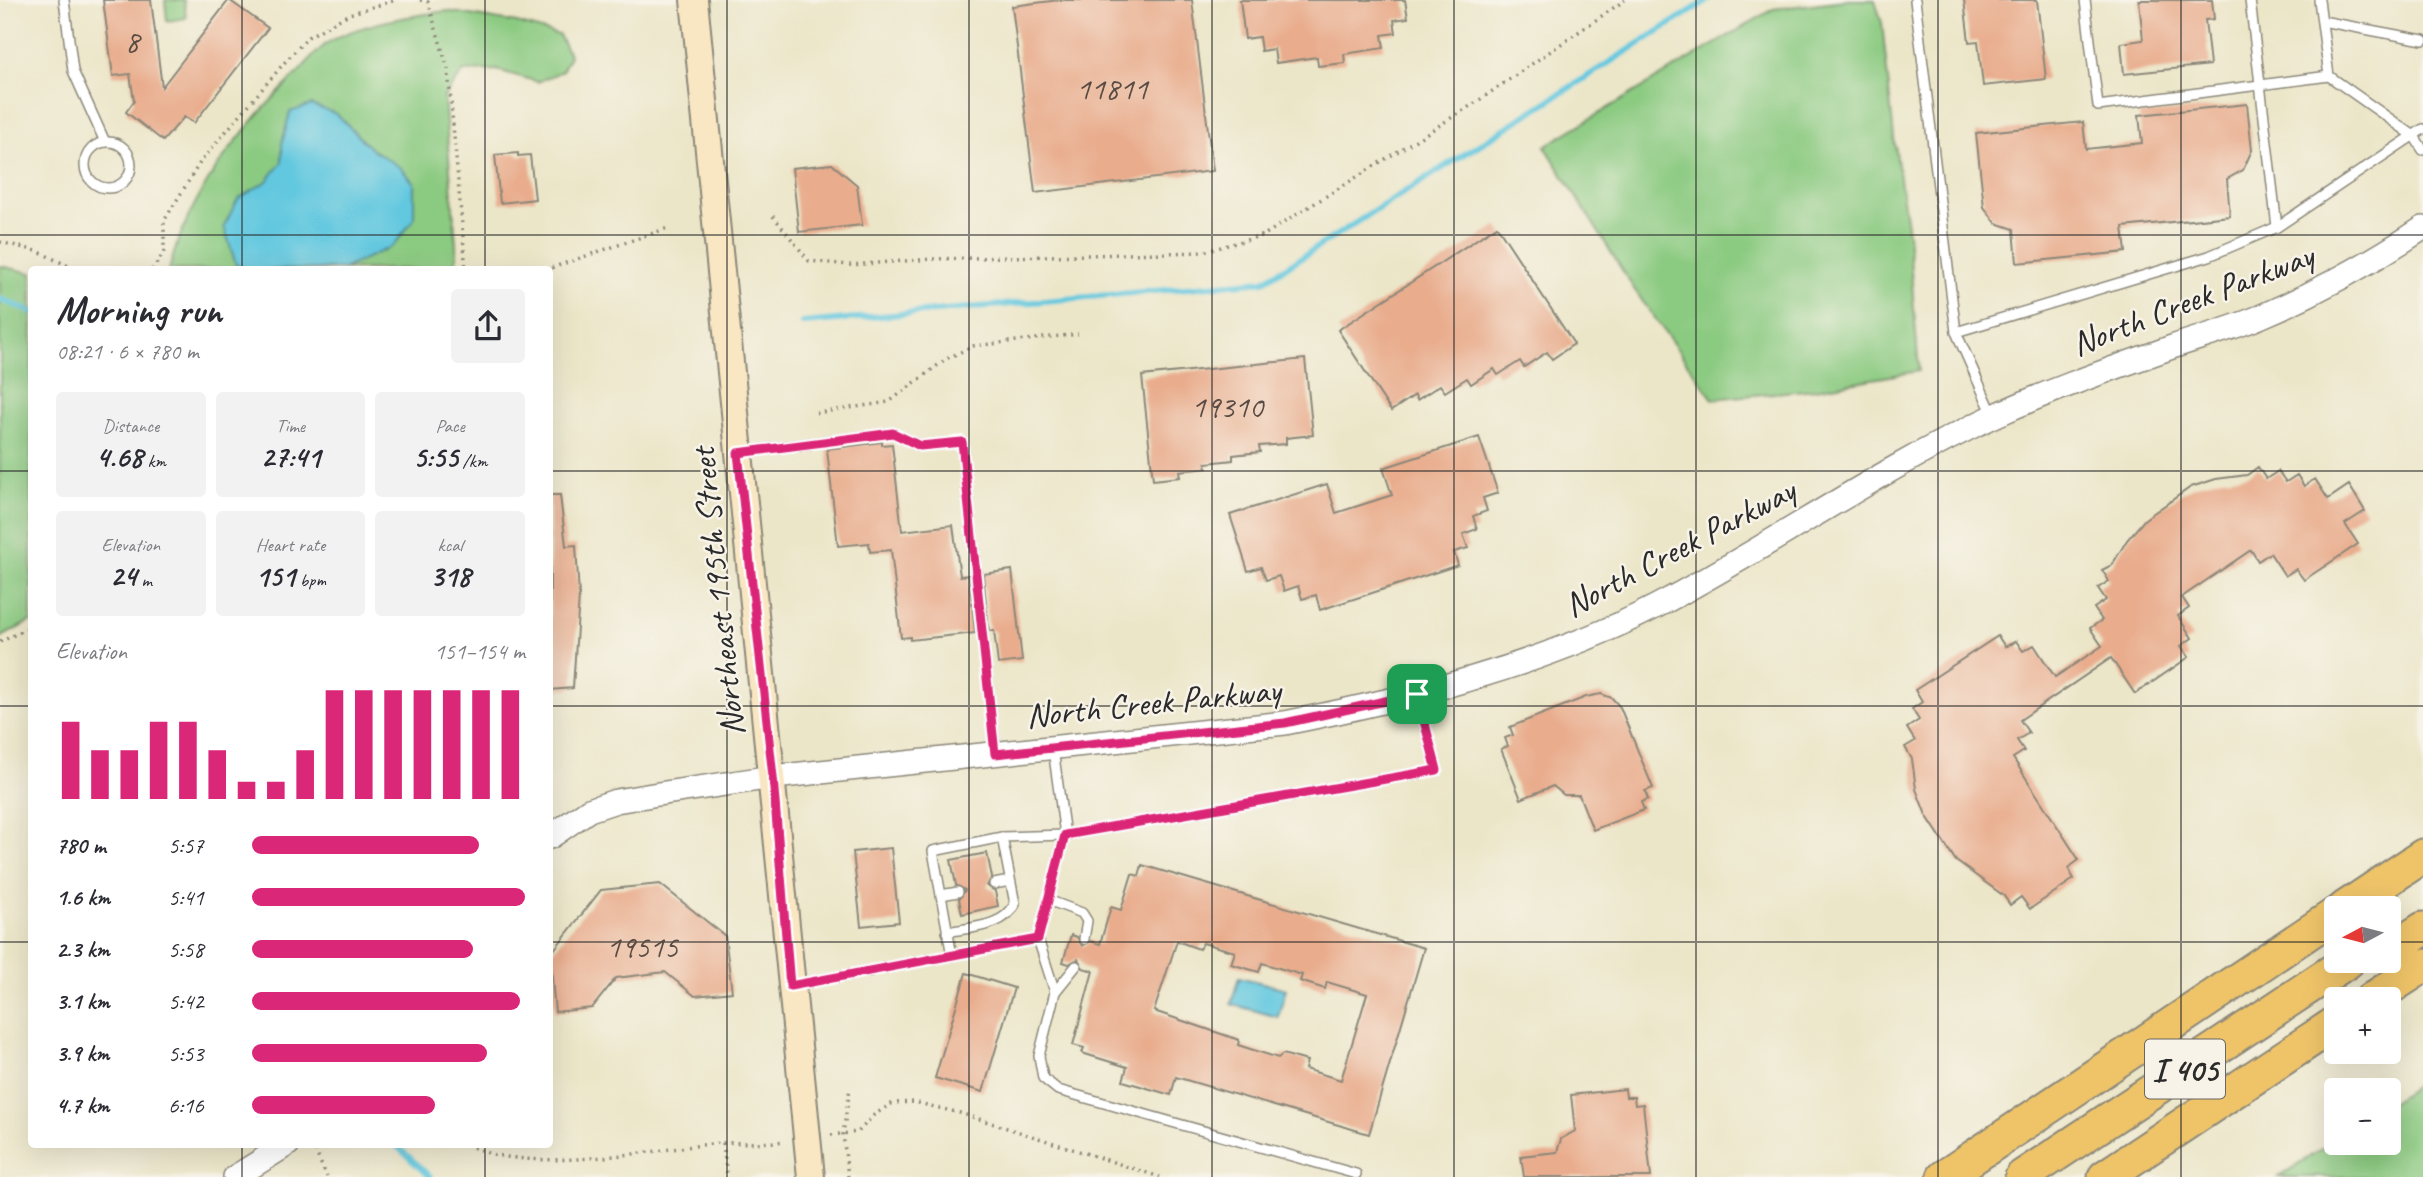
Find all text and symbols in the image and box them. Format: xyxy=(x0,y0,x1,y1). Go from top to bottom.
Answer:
house number: 8 xyxy=(125,21,142,62)
house number: 11811 xyxy=(1076,68,1150,109)
street label: North Creek Parkway xyxy=(2065,232,2322,366)
text: Morning run xyxy=(56,287,222,334)
button: share xyxy=(451,289,525,363)
text: 08:21 · 6 × 780 m xyxy=(56,337,199,366)
house number: 19310 xyxy=(1191,386,1266,427)
text: Distance xyxy=(102,414,159,438)
text: Time xyxy=(276,414,305,438)
text: Pace xyxy=(436,414,465,438)
text: 4.68 xyxy=(96,438,143,476)
text: 27:41 xyxy=(261,438,320,476)
text: 5:55 xyxy=(413,438,458,476)
street label: Northeast 195th Street xyxy=(680,442,755,738)
text: km xyxy=(143,449,166,473)
text: /km xyxy=(458,449,487,473)
street label: North Creek Parkway xyxy=(1556,466,1805,627)
text: Elevation xyxy=(102,533,160,557)
text: Heart rate xyxy=(256,533,325,557)
text: kcal xyxy=(438,533,463,557)
text: 24 xyxy=(110,557,137,595)
text: 151 xyxy=(255,557,295,595)
text: 318 xyxy=(430,557,470,595)
text: m xyxy=(137,568,152,592)
text: bpm xyxy=(295,568,326,592)
text: Elevation xyxy=(56,637,127,666)
text: 151–154 m xyxy=(434,637,525,666)
pin xyxy=(1387,664,1447,724)
street label: North Creek Parkway xyxy=(1024,666,1285,738)
icon: arrive xyxy=(1398,675,1436,713)
text: 780 m xyxy=(56,831,106,860)
text: 5:57 xyxy=(168,831,204,860)
text: 1.6 km xyxy=(56,883,110,912)
text: 5:41 xyxy=(168,883,204,912)
north arrow xyxy=(2324,896,2401,973)
map controls xyxy=(2324,896,2401,1155)
house number: 19515 xyxy=(606,926,680,967)
text: 2.3 km xyxy=(56,935,110,964)
text: 5:58 xyxy=(168,935,204,964)
text: 3.1 km xyxy=(56,987,110,1016)
text: 5:42 xyxy=(168,987,204,1016)
button: + xyxy=(2324,987,2401,1064)
text: 3.9 km xyxy=(56,1039,109,1068)
text: 5:53 xyxy=(168,1039,204,1068)
road number: I 405 xyxy=(2145,1040,2225,1098)
button: − xyxy=(2324,1078,2401,1155)
text: 4.7 km xyxy=(56,1091,109,1120)
text: 6:16 xyxy=(168,1091,204,1120)

